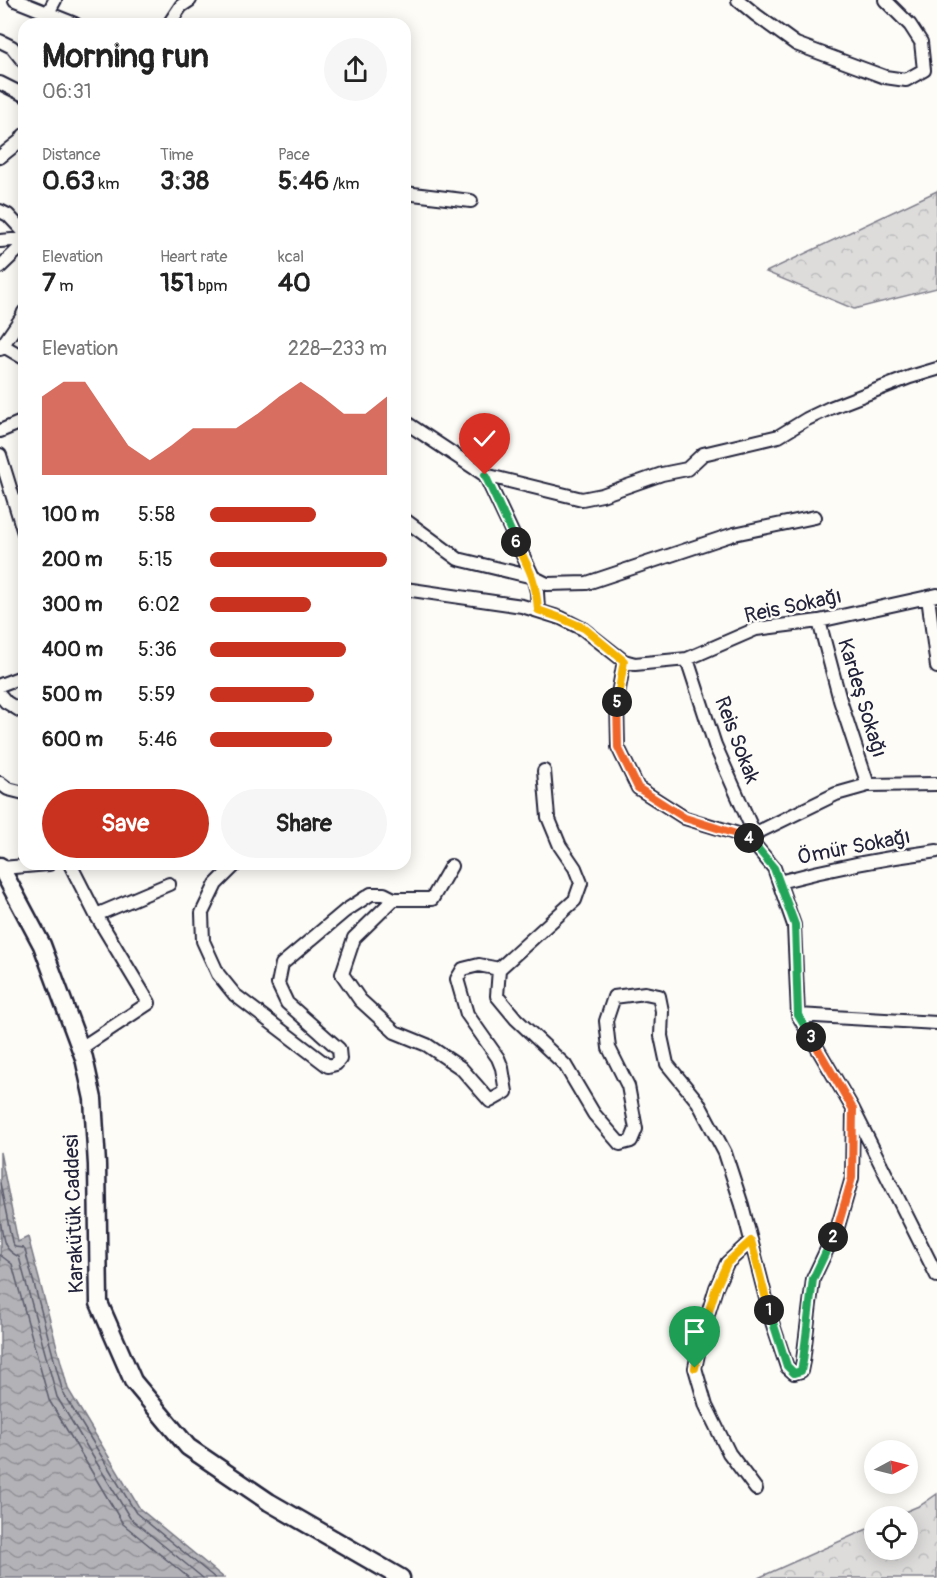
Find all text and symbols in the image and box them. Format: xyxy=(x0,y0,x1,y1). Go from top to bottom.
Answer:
text: Morning run xyxy=(42,36,209,77)
button: share xyxy=(324,38,387,101)
text: 06:31 xyxy=(42,79,92,104)
text: Distance xyxy=(42,145,101,165)
text: Time xyxy=(160,145,193,165)
text: Pace xyxy=(278,145,310,165)
text: 0.63 xyxy=(42,165,95,197)
text: 3:38 xyxy=(160,165,209,197)
text: 5:46 xyxy=(278,165,329,197)
text: km xyxy=(95,174,119,194)
text: /km xyxy=(329,174,359,194)
text: Elevation xyxy=(42,247,103,267)
text: Heart rate xyxy=(160,247,227,267)
text: kcal xyxy=(278,247,304,267)
text: 7 xyxy=(42,267,56,299)
text: 151 xyxy=(160,267,194,299)
text: 40 xyxy=(278,267,311,299)
text: m xyxy=(56,276,73,296)
text: bpm xyxy=(194,276,228,296)
text: Elevation xyxy=(42,336,118,361)
text: 228–233 m xyxy=(288,336,387,361)
pin xyxy=(459,413,510,475)
icon: check xyxy=(468,422,501,455)
text: 100 m xyxy=(42,502,99,527)
text: 5:58 xyxy=(138,502,175,527)
pin: 6 xyxy=(501,527,531,557)
text: 6 xyxy=(511,532,521,552)
text: 200 m xyxy=(42,547,103,572)
text: 5:15 xyxy=(138,547,173,572)
street label: Reis Sokağı xyxy=(742,583,844,629)
text: 300 m xyxy=(42,592,103,617)
text: 6:02 xyxy=(138,592,180,617)
street label: Kardeş Sokağı xyxy=(831,635,893,761)
text: 400 m xyxy=(42,637,103,662)
text: 5:36 xyxy=(138,637,177,662)
text: 500 m xyxy=(42,682,102,707)
text: 5:59 xyxy=(138,682,175,707)
pin: 5 xyxy=(602,687,632,717)
text: 5 xyxy=(613,692,621,712)
street label: Reis Sokak xyxy=(708,693,766,788)
text: 600 m xyxy=(42,727,103,752)
text: 5:46 xyxy=(138,727,177,752)
button: Save xyxy=(42,789,209,858)
button: Share xyxy=(221,789,387,858)
pin: 4 xyxy=(734,823,764,853)
street label: Ömür Sokağı xyxy=(795,823,913,871)
text: 4 xyxy=(744,828,754,848)
pin: 3 xyxy=(796,1022,826,1052)
text: 3 xyxy=(807,1027,815,1047)
street label: Karakütük Caddesi xyxy=(58,1134,90,1294)
pin: 2 xyxy=(818,1222,848,1252)
text: 2 xyxy=(829,1227,837,1247)
pin: 1 xyxy=(754,1295,784,1325)
text: 1 xyxy=(766,1300,772,1320)
pin xyxy=(669,1306,720,1368)
icon: arrive xyxy=(678,1315,711,1348)
north arrow xyxy=(864,1440,918,1494)
map controls xyxy=(864,1440,918,1560)
button: locate xyxy=(864,1506,918,1560)

